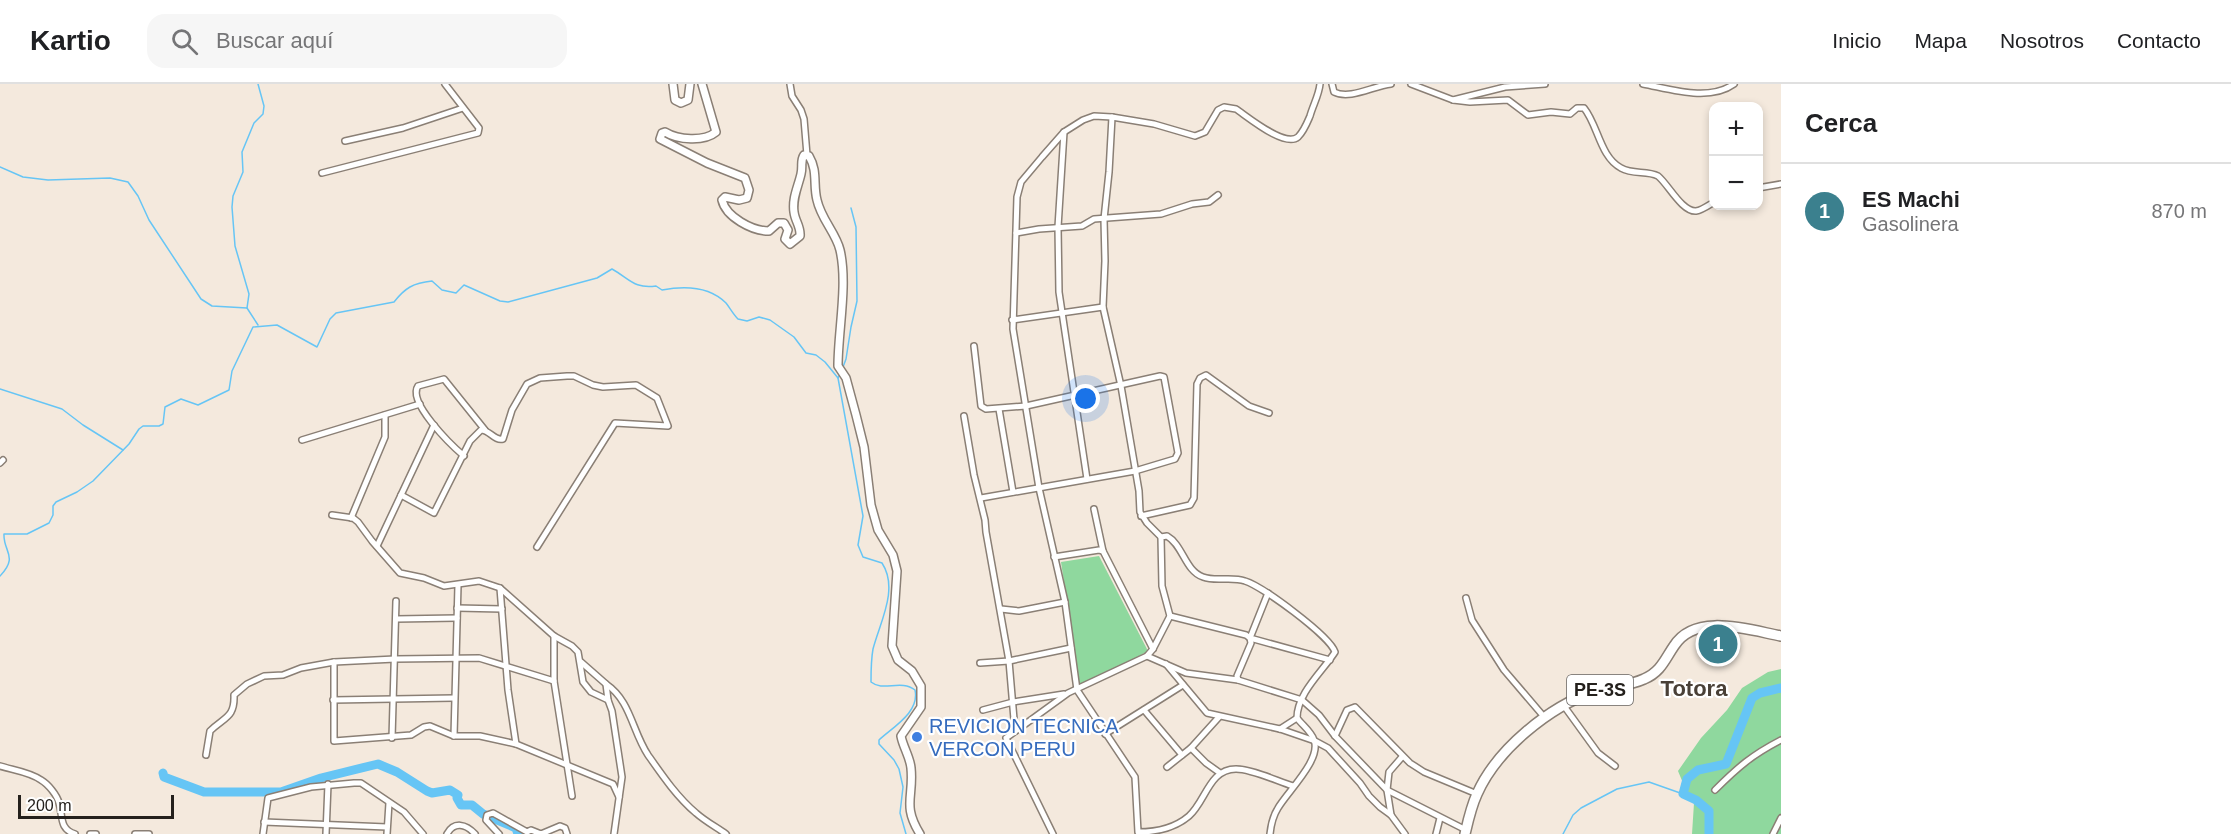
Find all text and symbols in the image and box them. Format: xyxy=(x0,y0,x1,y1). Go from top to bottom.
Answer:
search box xyxy=(147,14,567,68)
text: Kartio xyxy=(30,25,111,56)
icon: search xyxy=(168,25,201,58)
text: Buscar aquí xyxy=(216,28,333,53)
text: Inicio xyxy=(1832,29,1881,52)
text: Mapa xyxy=(1914,29,1967,52)
text: Nosotros xyxy=(2000,29,2084,52)
text: Contacto xyxy=(2117,29,2201,52)
map controls xyxy=(1709,102,1763,210)
button: + xyxy=(1709,102,1763,156)
text: Cerca xyxy=(1805,108,1877,138)
button: − xyxy=(1709,156,1763,210)
text: ES Machi xyxy=(1862,187,1960,212)
text: 1 xyxy=(1819,200,1830,222)
text: 870 m xyxy=(2151,200,2207,222)
text: Gasolinera xyxy=(1862,213,1959,235)
your location xyxy=(1071,384,1100,413)
pin: 1 xyxy=(1698,622,1738,666)
road number: PE-3S xyxy=(1567,675,1633,705)
district label: Totora xyxy=(1661,676,1728,701)
place label: REVICION TECNICA VERCON PERU xyxy=(929,715,1119,760)
marker: REVICION TECNICA VERCON PERU xyxy=(910,730,924,744)
scale bar xyxy=(18,792,174,820)
text: 200 m xyxy=(27,797,71,814)

